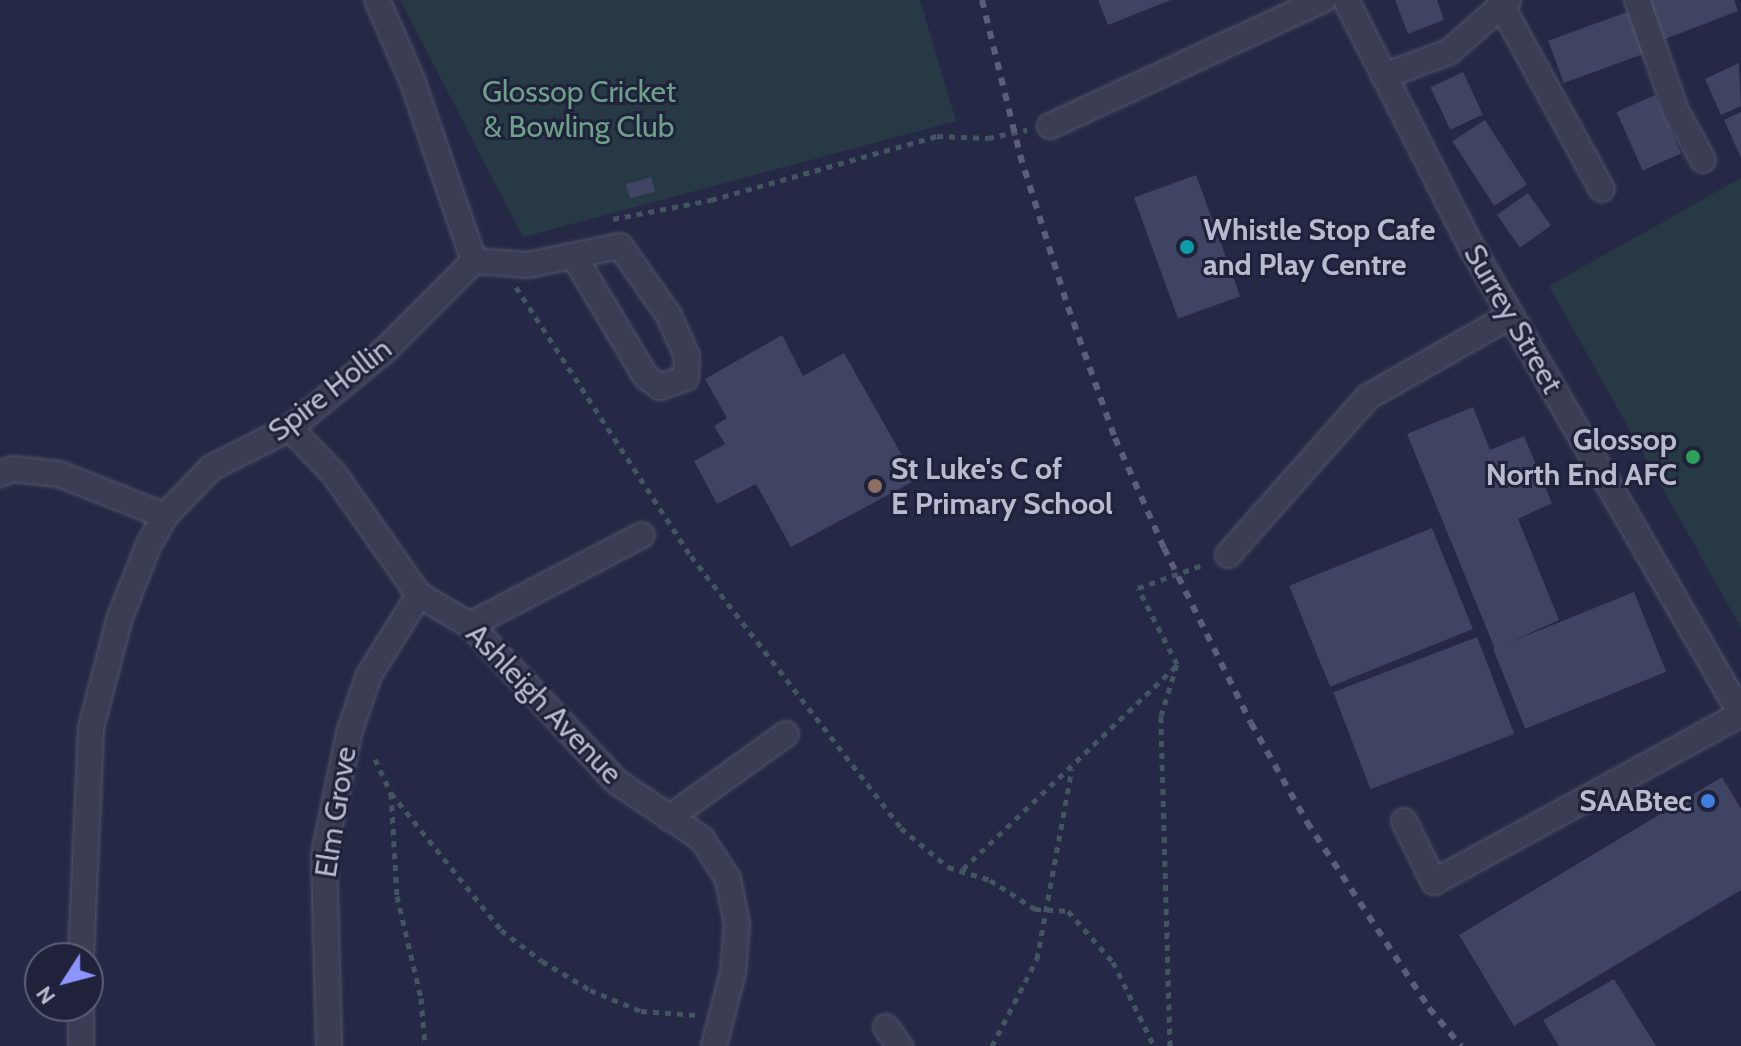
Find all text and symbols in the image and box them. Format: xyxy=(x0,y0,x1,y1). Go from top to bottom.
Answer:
park label: Glossop Cricket & Bowling Club xyxy=(482,74,676,144)
place label: Whistle Stop Cafe and Play Centre xyxy=(1203,212,1435,282)
marker: Whistle Stop Cafe and Play Centre xyxy=(1178,238,1196,256)
street label: Surrey Street xyxy=(1456,238,1570,400)
street label: Spire Hollin xyxy=(261,331,399,449)
place label: Glossop North End AFC xyxy=(1486,422,1677,492)
marker: Glossop North End AFC xyxy=(1684,448,1702,466)
place label: St Luke's C of E Primary School xyxy=(891,451,1113,522)
marker: St Luke's C of E Primary School xyxy=(866,477,884,495)
street label: Ashleigh Avenue xyxy=(458,616,630,792)
street label: Elm Grove xyxy=(308,744,364,880)
place label: SAABtec xyxy=(1579,783,1692,819)
marker: SAABtec xyxy=(1699,792,1717,810)
north arrow xyxy=(24,942,104,1022)
text: N xyxy=(30,981,61,1009)

